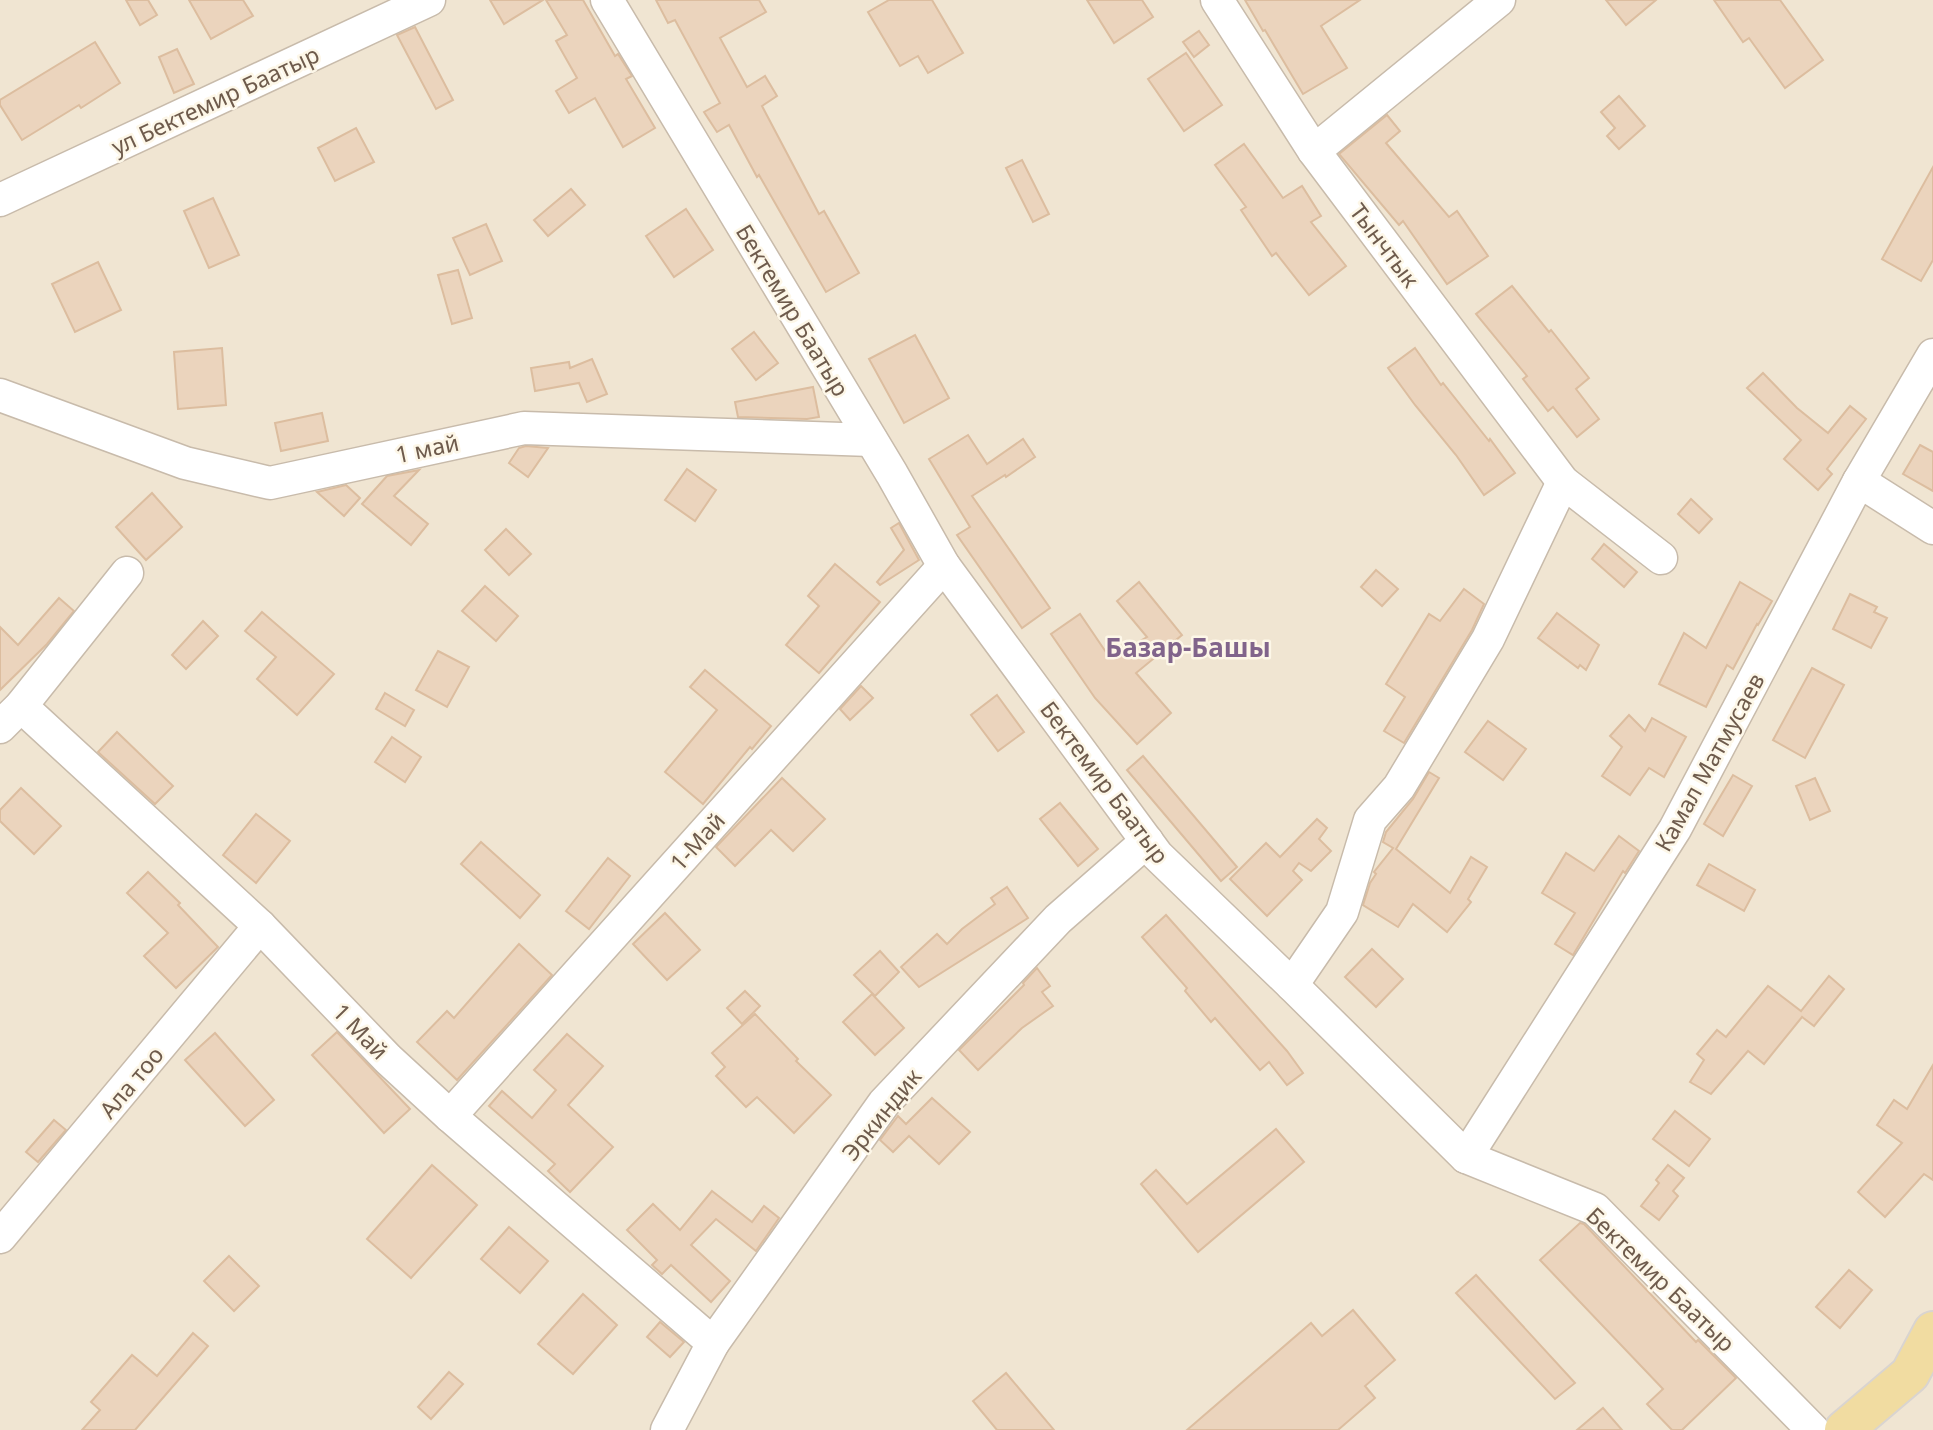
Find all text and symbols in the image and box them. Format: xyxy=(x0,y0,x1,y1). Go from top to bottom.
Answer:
street label: ул Бектемир Баатыр xyxy=(106,38,324,162)
street label: Тынчтык xyxy=(1343,196,1428,294)
street label: Бектемир Баатыр xyxy=(729,218,857,402)
street label: 1 май xyxy=(392,426,462,470)
district label: Базар-Башы xyxy=(1105,629,1271,665)
street label: Камал Матмусаев xyxy=(1647,667,1771,857)
street label: Бектемир Баатыр xyxy=(1033,694,1177,870)
street label: 1-Май xyxy=(662,805,732,877)
street label: 1 Май xyxy=(326,996,396,1066)
street label: Ала тоо xyxy=(92,1039,170,1125)
street label: Эркиндик xyxy=(834,1061,929,1167)
street label: Бектемир Баатыр xyxy=(1580,1200,1742,1358)

